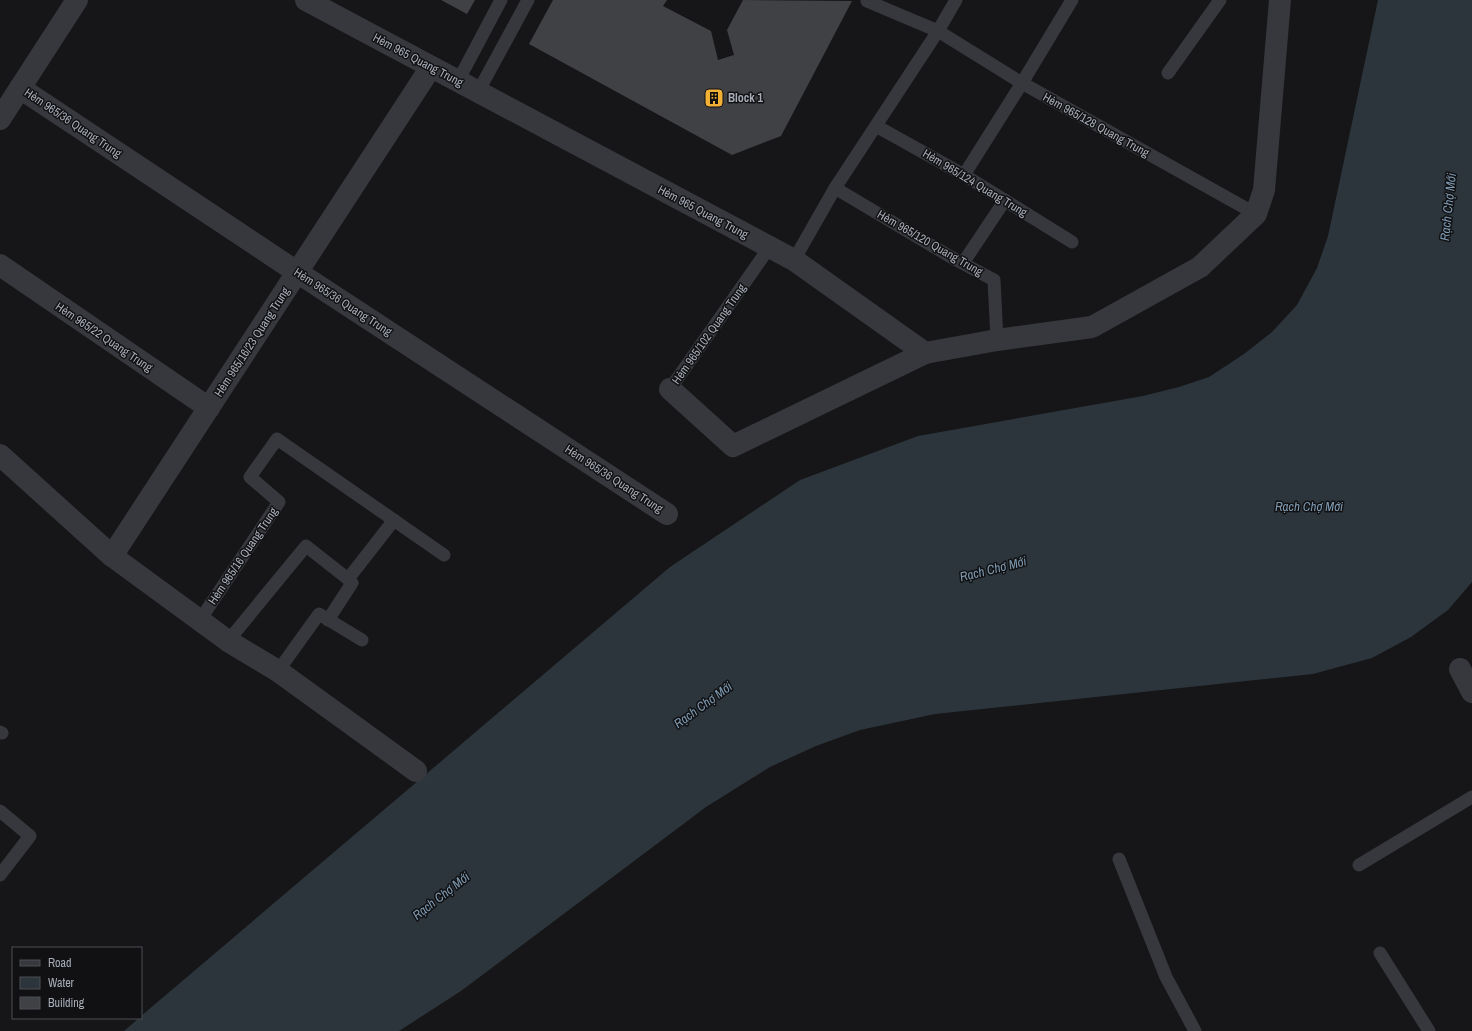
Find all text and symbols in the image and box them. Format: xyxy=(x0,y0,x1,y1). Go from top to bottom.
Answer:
street label: Hẻm 965 Quang Trung xyxy=(370,29,466,91)
street label: Hẻm 965/36 Quang Trung xyxy=(21,85,125,162)
building icon: Block 1 xyxy=(703,87,725,109)
street label: Hẻm 965/128 Quang Trung xyxy=(1040,89,1152,161)
place label: Block 1 xyxy=(728,90,764,106)
street label: Hẻm 965/124 Quang Trung xyxy=(920,145,1031,221)
water label: Rạch Chợ Mới xyxy=(1436,172,1460,242)
street label: Hẻm 965 Quang Trung xyxy=(655,181,751,243)
street label: Hẻm 965/120 Quang Trung xyxy=(874,206,986,280)
street label: Hẻm 965/36 Quang Trung xyxy=(291,264,396,340)
street label: Hẻm 965/102 Quang Trung xyxy=(668,280,750,387)
street label: Hẻm 965/16/23 Quang Trung xyxy=(211,284,294,400)
street label: Hẻm 965/22 Quang Trung xyxy=(52,299,156,376)
street label: Hẻm 965/36 Quang Trung xyxy=(562,441,667,517)
water label: Rạch Chợ Mới xyxy=(1275,498,1343,515)
street label: Hẻm 965/16 Quang Trung xyxy=(205,504,282,608)
water label: Rạch Chợ Mới xyxy=(958,553,1028,585)
water label: Rạch Chợ Mới xyxy=(670,678,736,732)
water label: Rạch Chợ Mới xyxy=(409,868,473,924)
legend xyxy=(12,947,142,1019)
text: Road xyxy=(48,955,72,971)
text: Water xyxy=(48,975,75,991)
text: Building xyxy=(48,995,85,1011)

